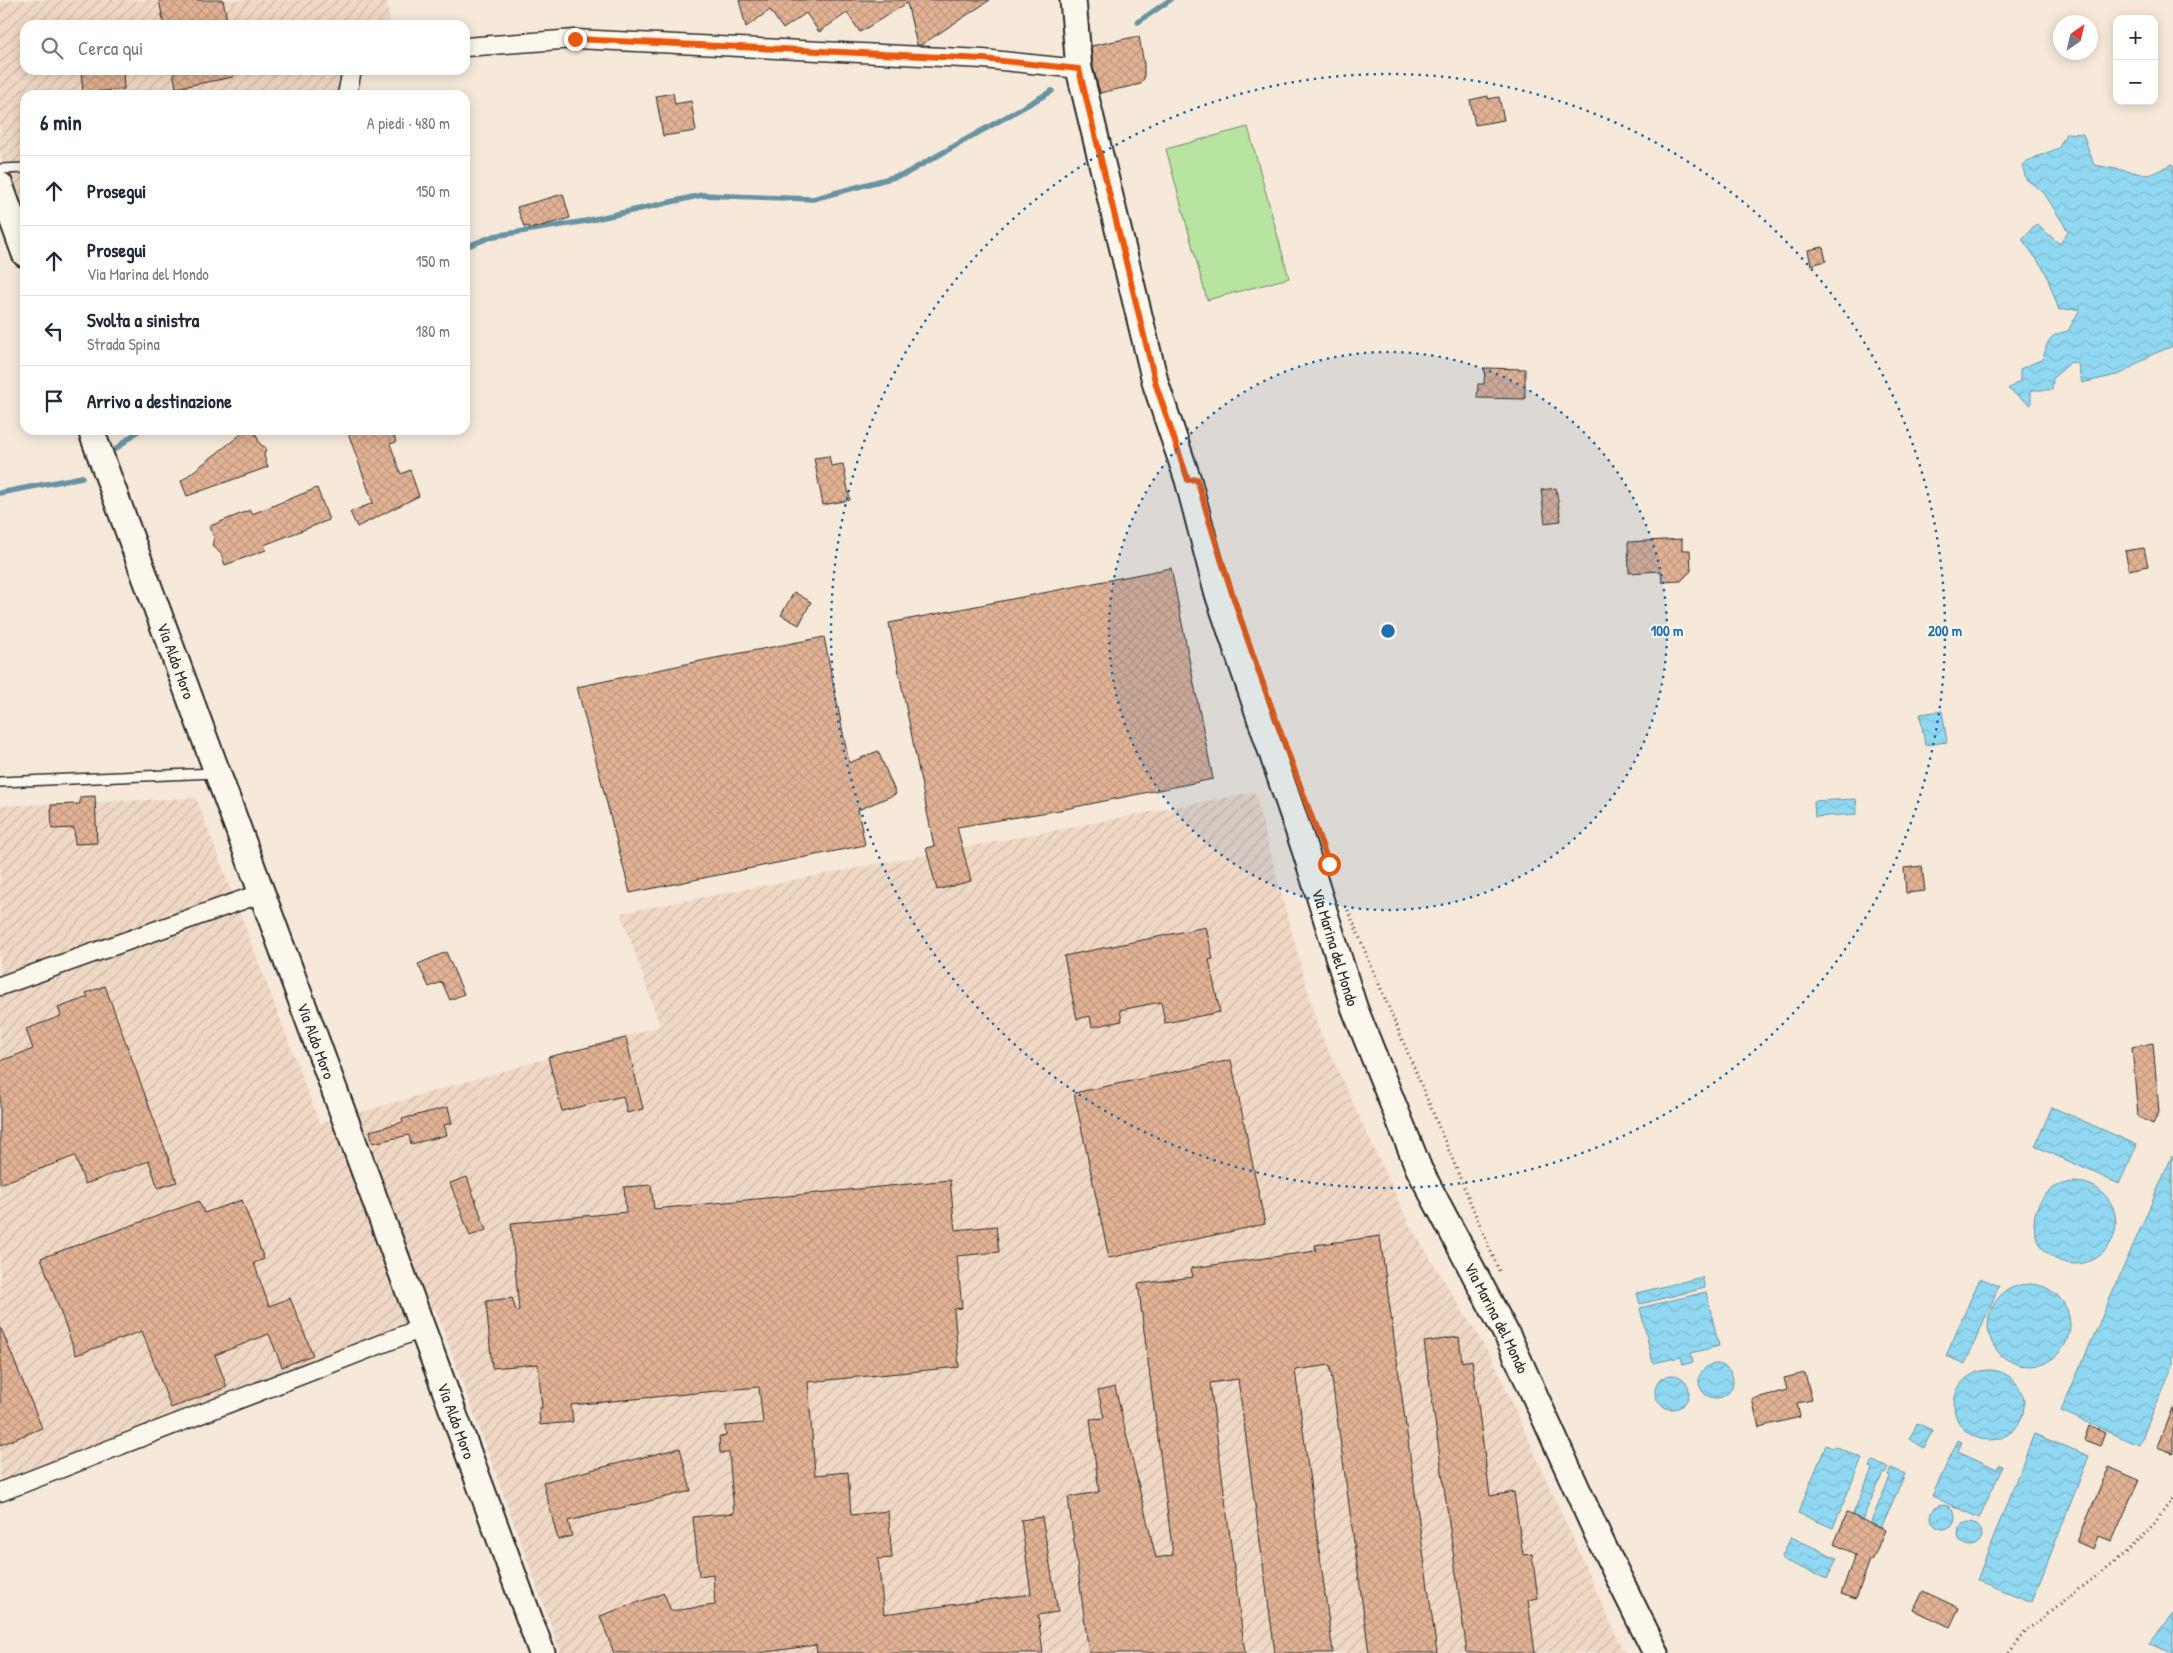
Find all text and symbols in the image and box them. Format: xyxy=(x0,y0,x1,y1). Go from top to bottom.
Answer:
north arrow xyxy=(2053,15,2098,60)
map controls xyxy=(2113,15,2158,105)
button: + xyxy=(2113,15,2158,60)
search box xyxy=(20,20,470,75)
route end xyxy=(564,28,587,51)
icon: search xyxy=(38,34,66,62)
text: Cerca qui xyxy=(78,35,143,61)
button: − xyxy=(2113,60,2158,105)
text: 6 min xyxy=(40,108,82,137)
text: A piedi · 480 m xyxy=(367,112,450,134)
icon: ahead xyxy=(40,177,68,205)
text: Prosegui xyxy=(87,178,146,204)
text: 150 m xyxy=(416,180,450,202)
text: Prosegui xyxy=(87,237,146,263)
icon: ahead xyxy=(40,247,68,275)
text: 150 m xyxy=(416,250,450,272)
text: Via Marina del Mondo xyxy=(87,263,209,285)
text: Svolta a sinistra xyxy=(87,307,199,333)
icon: left xyxy=(40,317,68,345)
text: 180 m xyxy=(416,320,450,342)
text: Strada Spina xyxy=(87,333,160,355)
icon: arrive xyxy=(40,387,68,415)
text: Arrivo a destinazione xyxy=(87,388,232,414)
street label: Via Aldo Moro xyxy=(152,620,200,702)
text: 100 m xyxy=(1651,620,1683,641)
text: 200 m xyxy=(1928,620,1962,641)
centre of rings xyxy=(1379,622,1397,640)
route start xyxy=(1318,853,1341,876)
street label: Via Marina del Mondo xyxy=(1307,886,1364,1009)
street label: Via Aldo Moro xyxy=(292,1000,341,1082)
street label: Via Marina del Mondo xyxy=(1459,1258,1534,1377)
street label: Via Aldo Moro xyxy=(432,1380,481,1462)

